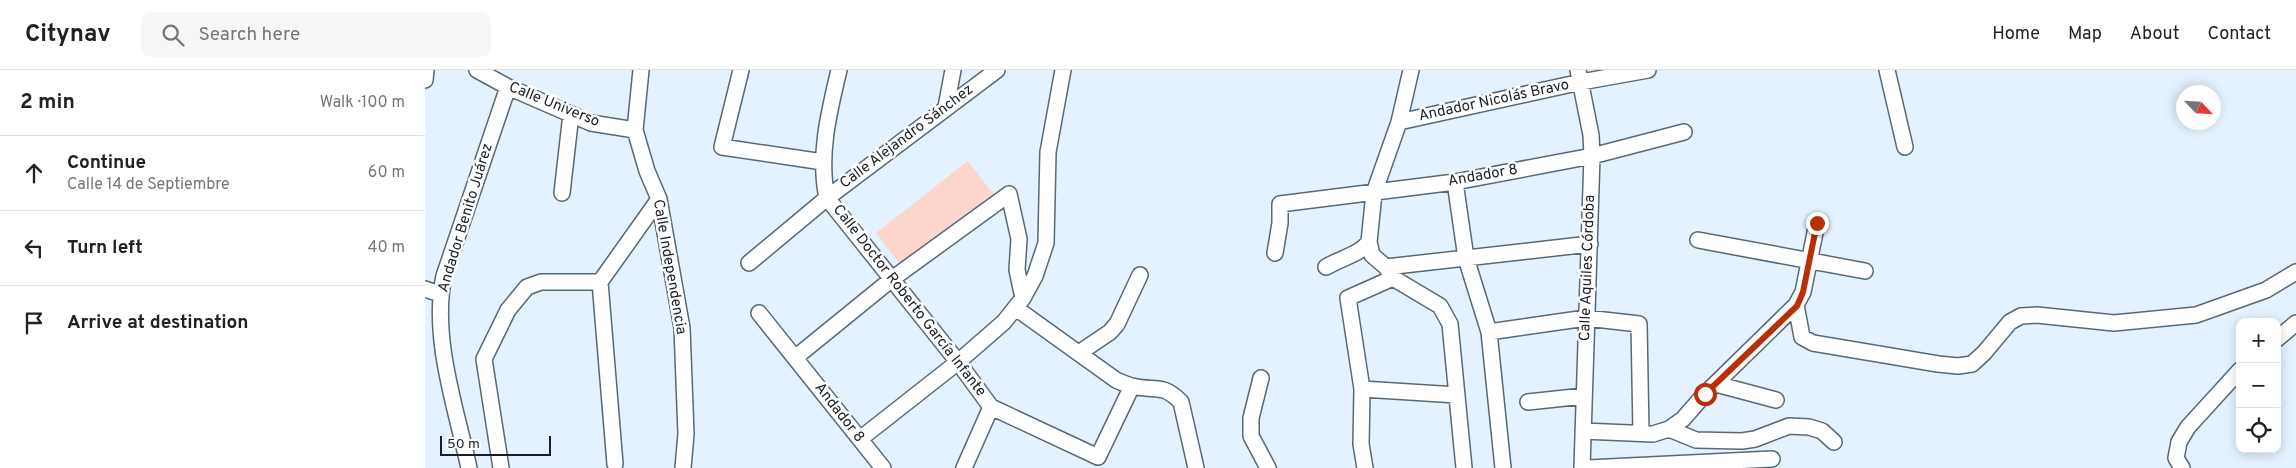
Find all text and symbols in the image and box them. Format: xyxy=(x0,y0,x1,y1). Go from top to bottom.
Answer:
search box xyxy=(141,12,491,57)
text: Citynav xyxy=(25,20,111,50)
icon: search xyxy=(159,21,187,49)
text: Search here xyxy=(199,23,300,47)
text: Home xyxy=(1992,23,2040,46)
text: Map xyxy=(2068,23,2102,46)
text: About xyxy=(2130,23,2179,46)
text: Contact xyxy=(2207,23,2271,46)
street label: Andador Nicolás Bravo xyxy=(1417,76,1571,126)
street label: Calle Universo xyxy=(506,78,602,132)
street label: Calle Alejandro Sánchez xyxy=(837,81,977,193)
north arrow xyxy=(2176,85,2221,130)
text: 2 min xyxy=(20,89,75,116)
text: Walk · 100 m xyxy=(320,93,405,113)
street label: Andador Benito Juárez xyxy=(434,141,498,295)
text: Continue xyxy=(67,151,146,175)
icon: ahead xyxy=(20,159,48,187)
street label: Andador 8 xyxy=(1447,161,1519,191)
text: 60 m xyxy=(368,163,405,183)
text: Calle 14 de Septiembre xyxy=(67,175,230,195)
street label: Calle Aquiles Córdoba xyxy=(1576,194,1600,342)
street label: Calle Independencia xyxy=(648,198,690,336)
street label: Calle Doctor Roberto García Infante xyxy=(828,201,990,401)
route end xyxy=(1806,212,1829,235)
icon: left xyxy=(20,234,48,262)
text: Turn left xyxy=(67,236,143,260)
text: 40 m xyxy=(367,238,405,258)
icon: arrive xyxy=(20,309,48,337)
text: Arrive at destination xyxy=(67,311,248,335)
map controls xyxy=(2236,318,2281,453)
button: + xyxy=(2236,318,2281,363)
button: − xyxy=(2236,363,2281,408)
street label: Andador 8 xyxy=(810,379,868,447)
route start xyxy=(1694,383,1717,406)
button: locate xyxy=(2236,408,2281,453)
scale bar xyxy=(440,433,551,456)
text: 50 m xyxy=(447,436,480,453)

